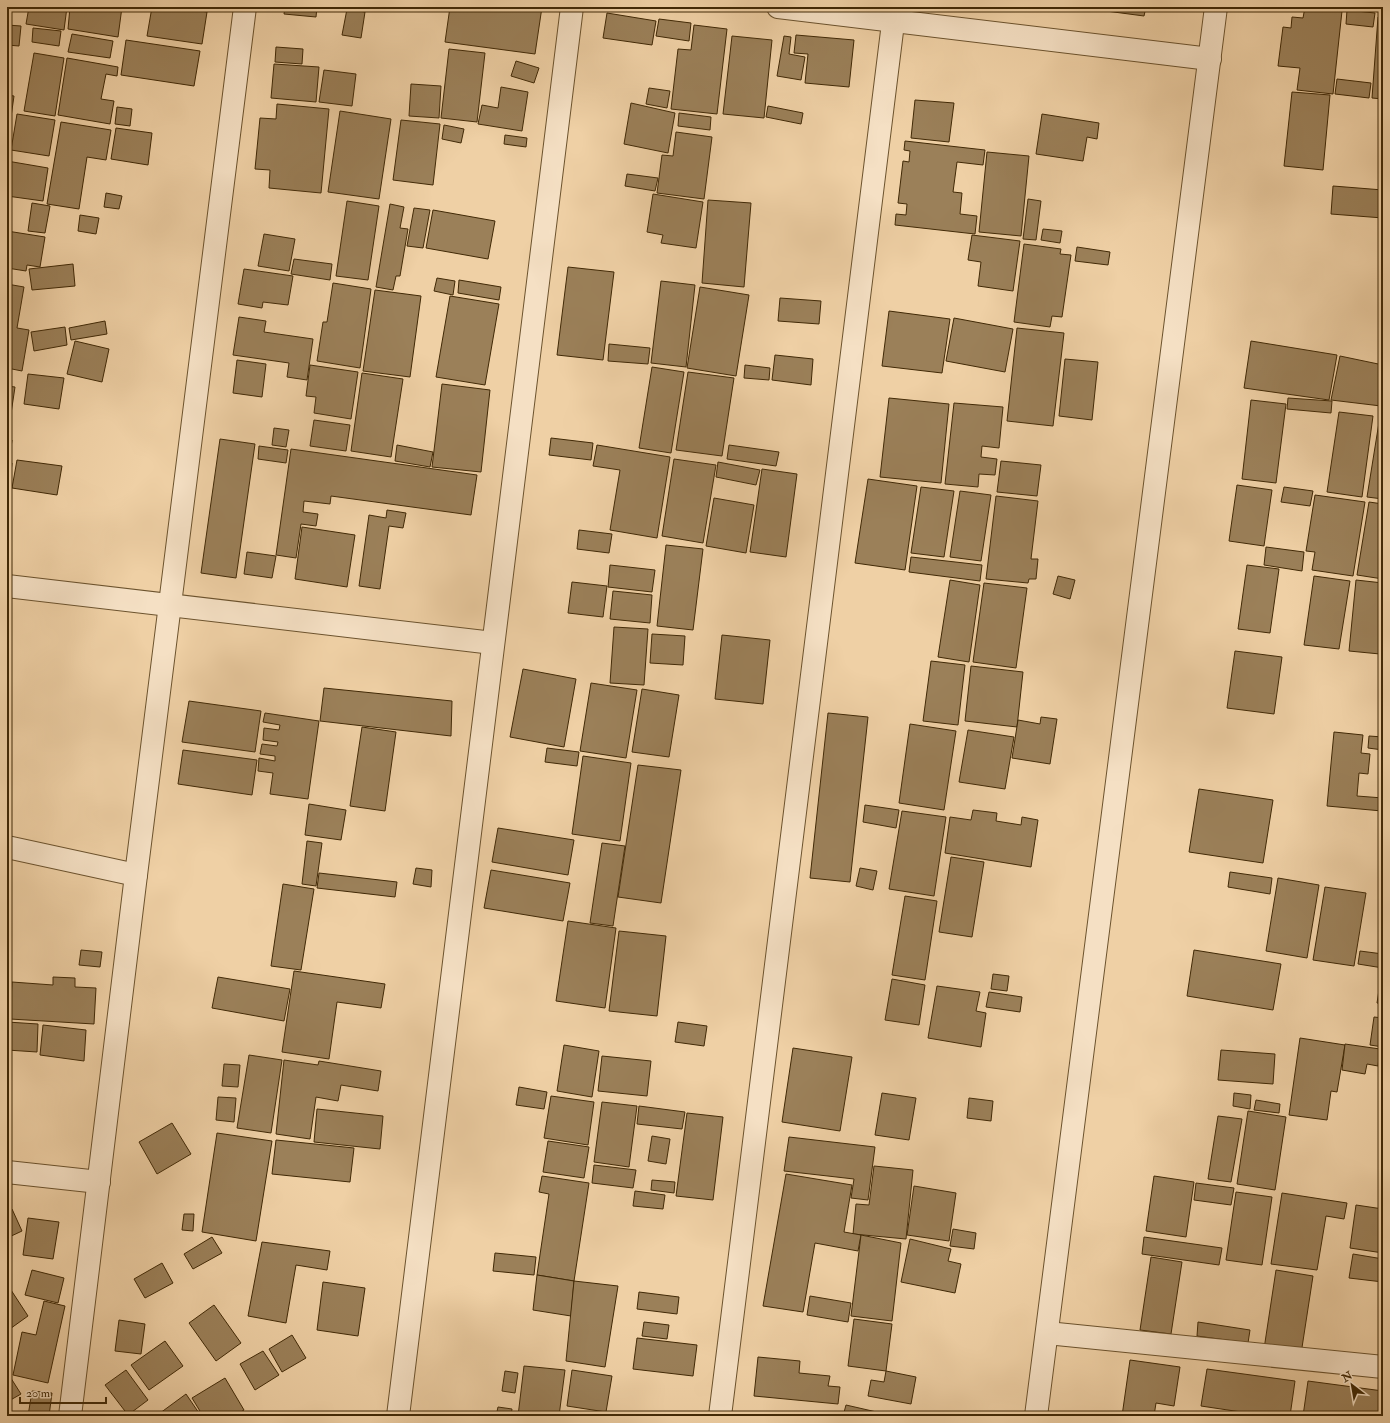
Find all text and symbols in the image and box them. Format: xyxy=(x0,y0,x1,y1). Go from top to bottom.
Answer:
north arrow xyxy=(1332,1365,1372,1405)
text: N xyxy=(1339,1368,1356,1385)
scale bar xyxy=(20,1379,106,1405)
text: 20 m xyxy=(26,1386,51,1401)

